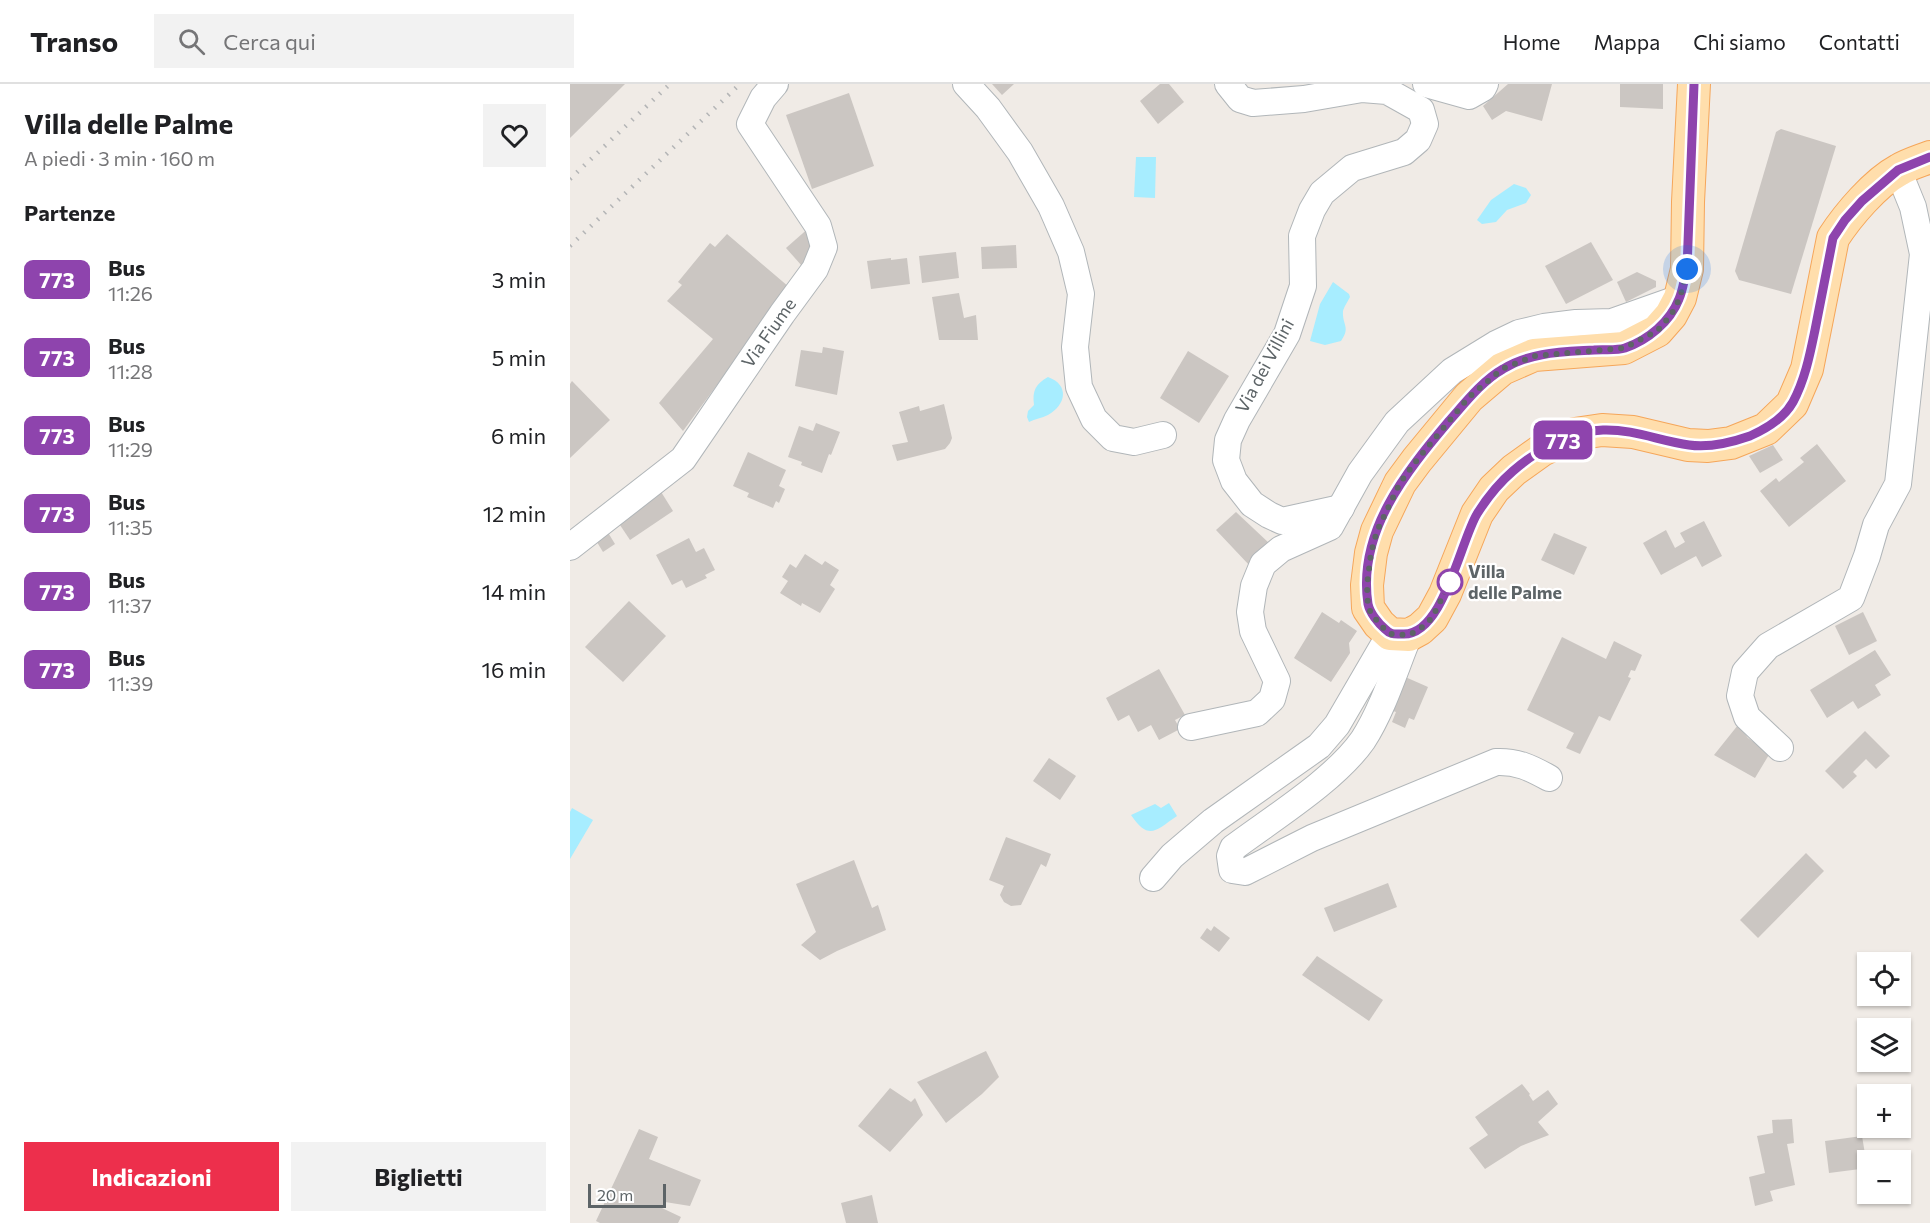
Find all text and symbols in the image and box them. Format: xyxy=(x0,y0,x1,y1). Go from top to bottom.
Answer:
search box xyxy=(154,14,574,68)
text: Transo xyxy=(30,24,118,58)
icon: search xyxy=(175,25,208,58)
text: Cerca qui xyxy=(223,28,316,55)
text: Home xyxy=(1503,29,1560,54)
text: Mappa xyxy=(1593,29,1660,54)
text: Chi siamo xyxy=(1693,29,1786,54)
text: Contatti xyxy=(1819,29,1900,54)
button: heart xyxy=(483,104,546,167)
text: Villa delle Palme xyxy=(24,106,233,140)
text: A piedi · 3 min · 160 m xyxy=(24,146,215,170)
text: Partenze xyxy=(24,199,115,226)
text: Bus xyxy=(108,254,145,281)
your location xyxy=(1672,254,1702,284)
text: 3 min xyxy=(492,266,546,293)
text: 773 xyxy=(39,267,75,292)
text: 11:26 xyxy=(108,281,153,305)
street label: Via Fiume xyxy=(736,293,800,372)
street label: Via dei Villini xyxy=(1230,315,1298,416)
text: Bus xyxy=(108,332,145,359)
text: 5 min xyxy=(492,344,546,371)
text: 773 xyxy=(39,345,75,370)
text: 11:28 xyxy=(108,359,153,383)
text: Bus xyxy=(108,410,145,437)
line badge: 773 xyxy=(1528,420,1598,460)
text: 6 min xyxy=(491,422,546,449)
text: 773 xyxy=(39,423,75,448)
text: 773 xyxy=(1545,428,1581,453)
text: 11:29 xyxy=(108,437,153,461)
text: Bus xyxy=(108,488,145,515)
text: 12 min xyxy=(483,500,546,527)
text: 773 xyxy=(39,501,75,526)
text: 11:35 xyxy=(108,515,153,539)
place label: Villa delle Palme xyxy=(1468,560,1562,603)
text: Bus xyxy=(108,566,145,593)
marker: Villa delle Palme xyxy=(1437,569,1463,595)
text: 14 min xyxy=(482,578,546,605)
text: 773 xyxy=(39,579,75,604)
text: 11:37 xyxy=(108,593,152,617)
text: Bus xyxy=(108,644,145,671)
text: 16 min xyxy=(482,656,546,683)
text: 773 xyxy=(39,657,75,682)
text: 11:39 xyxy=(108,671,153,695)
map controls xyxy=(1857,952,1911,1204)
button: locate xyxy=(1857,952,1911,1006)
button: layers xyxy=(1857,1018,1911,1072)
button: + xyxy=(1857,1084,1911,1138)
button: Indicazioni xyxy=(24,1142,279,1211)
button: Biglietti xyxy=(291,1142,546,1211)
button: − xyxy=(1857,1150,1911,1204)
scale bar xyxy=(588,1181,666,1208)
text: 20 m xyxy=(597,1185,633,1204)

